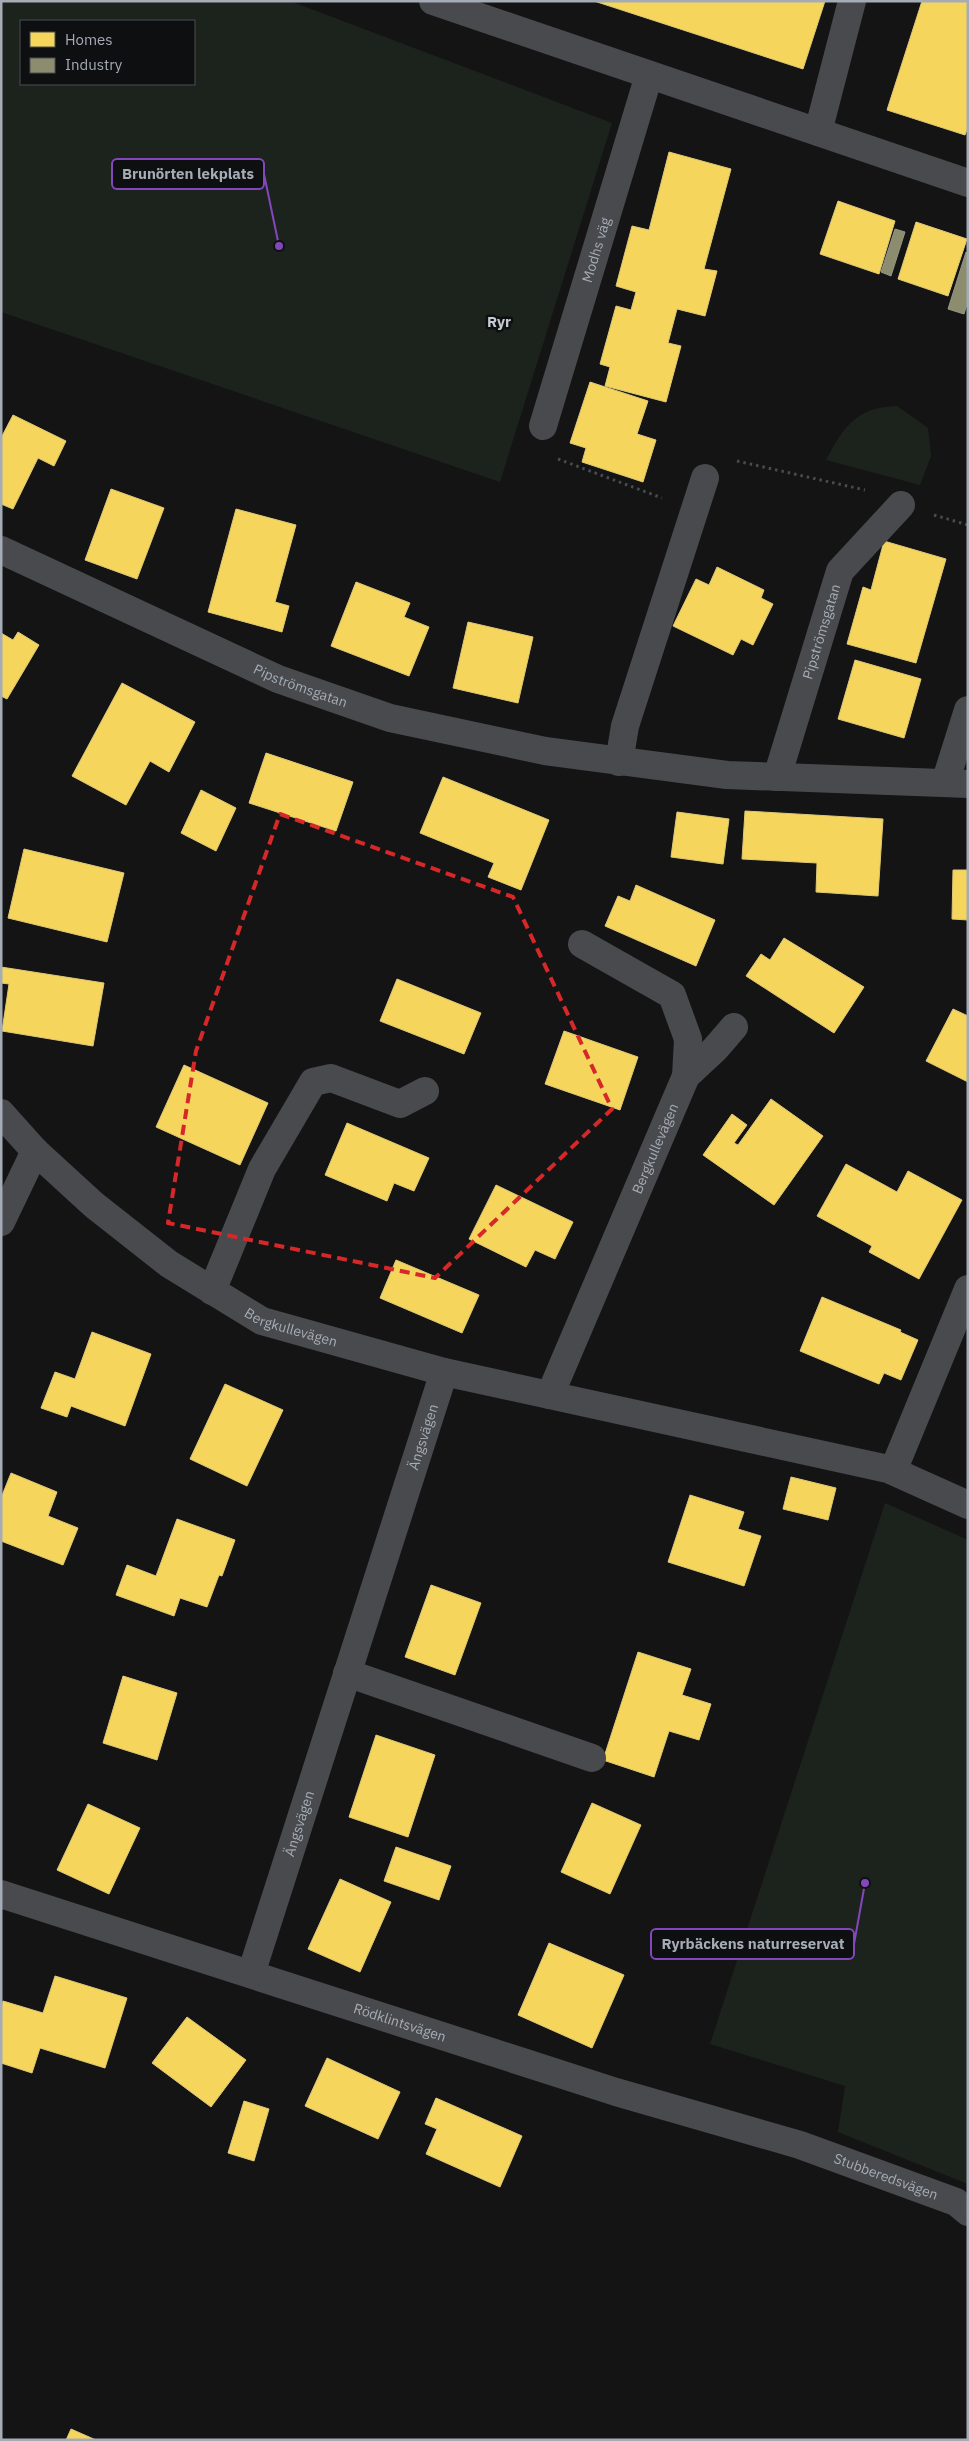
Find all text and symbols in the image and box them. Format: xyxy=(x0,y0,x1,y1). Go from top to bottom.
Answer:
legend xyxy=(20,20,195,85)
text: Homes xyxy=(65,30,113,49)
text: Industry xyxy=(65,55,123,74)
callout: Brunörten lekplats xyxy=(112,159,264,189)
text: Brunörten lekplats xyxy=(122,164,255,183)
street label: Modhs väg xyxy=(578,215,615,285)
district label: Ryr xyxy=(487,312,511,331)
street label: Pipströmsgatan xyxy=(798,582,845,682)
street label: Pipströmsgatan xyxy=(251,660,350,711)
street label: Bergkullevägen xyxy=(628,1100,682,1196)
street label: Bergkullevägen xyxy=(241,1304,339,1351)
street label: Ängsvägen xyxy=(404,1402,442,1472)
street label: Ängsvägen xyxy=(280,1788,318,1859)
callout: Ryrbäckens naturreservat xyxy=(651,1929,854,1959)
text: Ryrbäckens naturreservat xyxy=(661,1934,845,1953)
street label: Rödklintsvägen xyxy=(351,1999,448,2046)
street label: Stubberedsvägen xyxy=(831,2149,940,2204)

